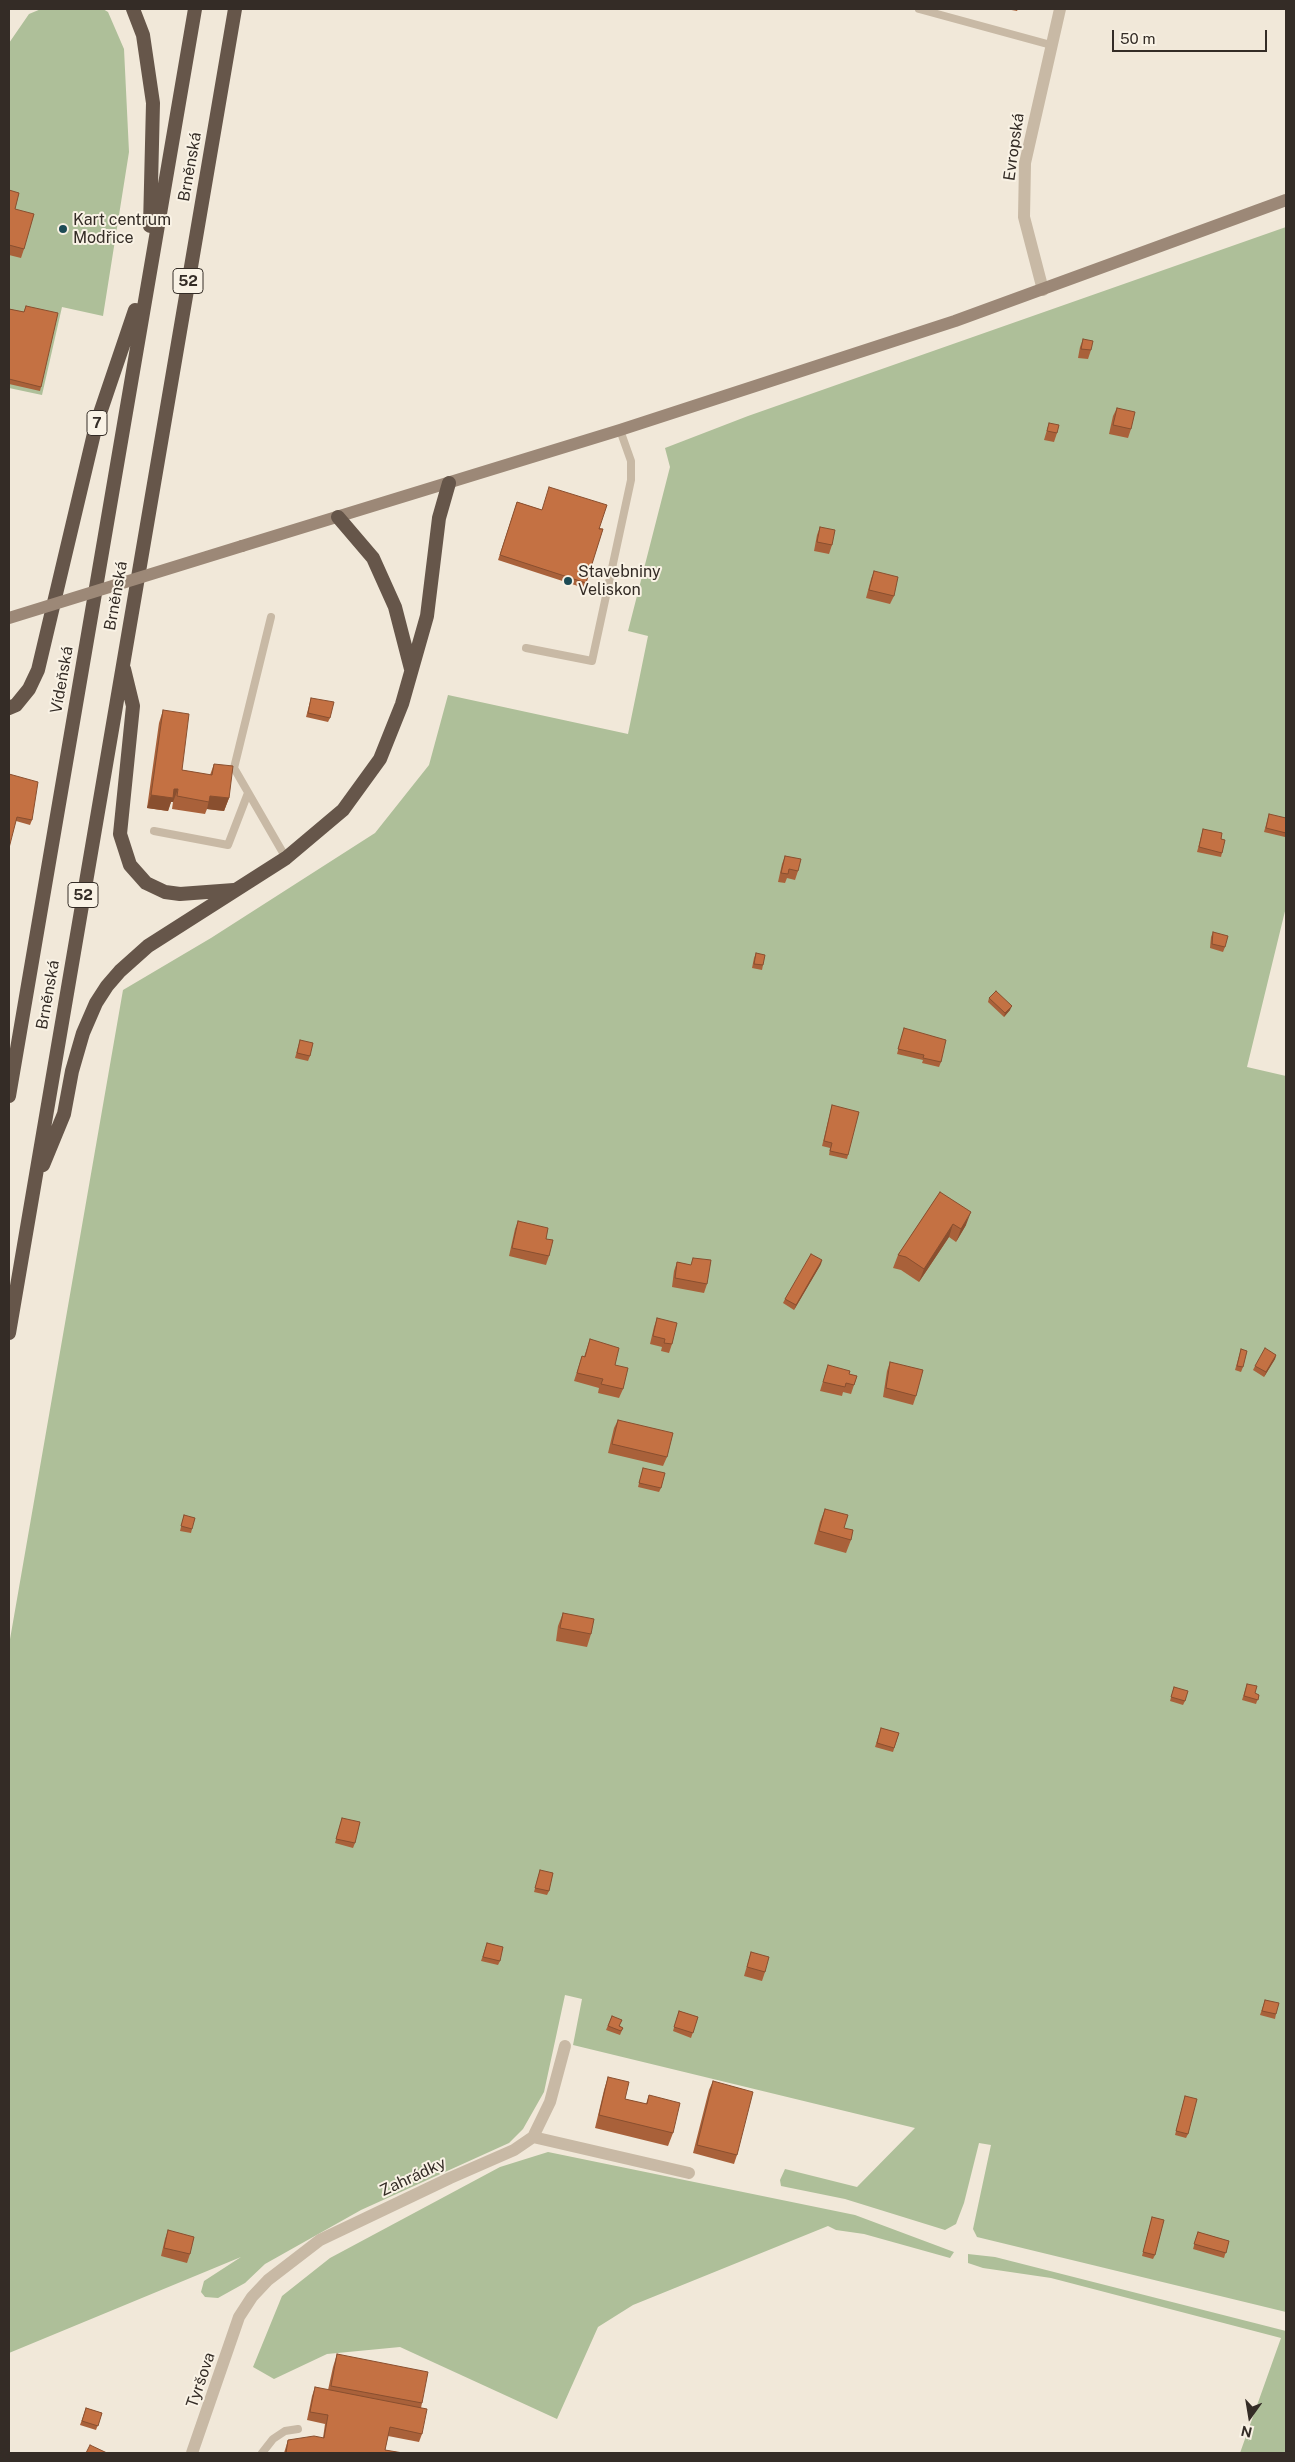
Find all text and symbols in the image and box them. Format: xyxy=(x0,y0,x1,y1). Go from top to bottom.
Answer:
scale bar xyxy=(1115,20,1270,52)
text: 50 m xyxy=(1120,30,1155,47)
street label: Evropská xyxy=(1000,112,1028,182)
street label: Brněnská xyxy=(174,131,206,203)
place label: Kart centrum Modřice xyxy=(73,210,171,248)
marker: Kart centrum Modřice xyxy=(57,223,69,235)
road number: 52 xyxy=(173,268,203,294)
road number: 7 xyxy=(87,410,107,436)
street label: Brněnská xyxy=(100,560,132,632)
place label: Stavebniny Veliskon xyxy=(578,562,660,600)
marker: Stavebniny Veliskon xyxy=(562,575,574,587)
street label: Vídeňská xyxy=(47,645,77,715)
road number: 52 xyxy=(68,882,98,908)
street label: Brněnská xyxy=(32,959,64,1031)
street label: Zahrádky xyxy=(377,2153,449,2201)
street label: Tyršova xyxy=(183,2350,219,2410)
north arrow xyxy=(1225,2392,1275,2442)
text: N xyxy=(1239,2423,1254,2441)

